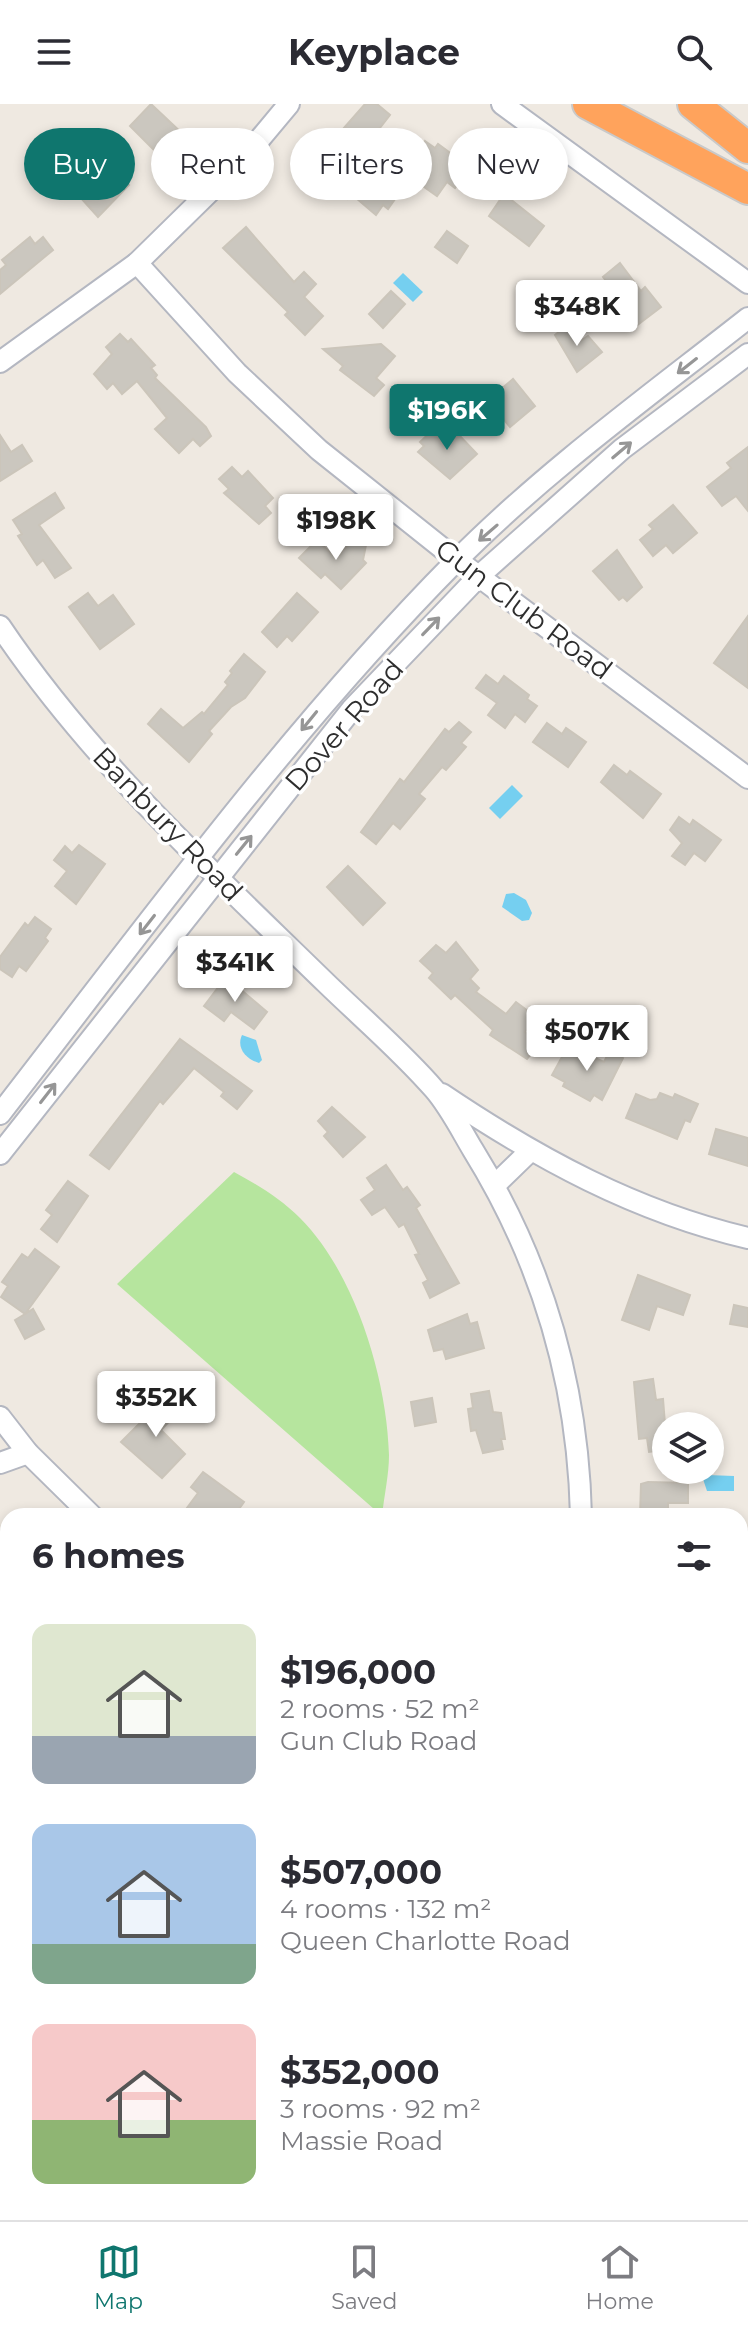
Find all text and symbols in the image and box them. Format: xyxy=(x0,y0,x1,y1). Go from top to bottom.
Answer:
icon: menu xyxy=(32,30,76,74)
text: Keyplace xyxy=(288,30,460,74)
icon: search xyxy=(672,30,716,74)
chip: Buy xyxy=(24,128,135,200)
chip: Rent xyxy=(151,128,274,200)
chip: Filters xyxy=(290,128,432,200)
chip: New xyxy=(448,128,568,200)
pin: $348K xyxy=(521,280,633,348)
text: $348K xyxy=(534,290,620,322)
one-way arrow xyxy=(677,357,698,375)
pin: $196K xyxy=(391,384,503,452)
text: $196K xyxy=(408,394,486,426)
one-way arrow xyxy=(611,441,631,459)
pin: $198K xyxy=(280,494,392,562)
text: $198K xyxy=(296,504,376,536)
one-way arrow xyxy=(478,524,498,542)
street label: Gun Club Road xyxy=(429,531,619,687)
one-way arrow xyxy=(421,617,440,636)
street label: Dover Road xyxy=(277,652,411,798)
one-way arrow xyxy=(300,710,318,731)
street label: Banbury Road xyxy=(86,740,250,908)
one-way arrow xyxy=(235,835,252,856)
one-way arrow xyxy=(138,913,155,935)
pin: $341K xyxy=(179,936,291,1004)
text: $341K xyxy=(196,946,274,978)
pin: $507K xyxy=(531,1005,643,1073)
text: $507K xyxy=(545,1015,629,1047)
one-way arrow xyxy=(40,1083,57,1104)
pin: $352K xyxy=(100,1371,212,1439)
text: $352K xyxy=(115,1381,197,1413)
map controls xyxy=(652,1412,724,1484)
button: layers xyxy=(652,1412,724,1484)
icon: filters xyxy=(672,1534,716,1578)
text: 6 homes xyxy=(32,1535,185,1577)
text: $196,000 xyxy=(280,1651,436,1693)
icon: home xyxy=(96,1656,192,1752)
text: 2 rooms · 52 m² xyxy=(280,1693,480,1725)
text: Gun Club Road xyxy=(280,1725,477,1757)
text: $507,000 xyxy=(280,1851,442,1893)
icon: home xyxy=(96,1856,192,1952)
text: 4 rooms · 132 m² xyxy=(280,1893,491,1925)
text: Queen Charlotte Road xyxy=(280,1925,571,1957)
text: $352,000 xyxy=(280,2051,440,2093)
icon: home xyxy=(96,2056,192,2152)
text: 3 rooms · 92 m² xyxy=(280,2093,481,2125)
text: Massie Road xyxy=(280,2125,443,2157)
tab: Map xyxy=(94,2240,143,2315)
tab: Saved xyxy=(331,2240,397,2315)
tab: Home xyxy=(586,2240,654,2315)

